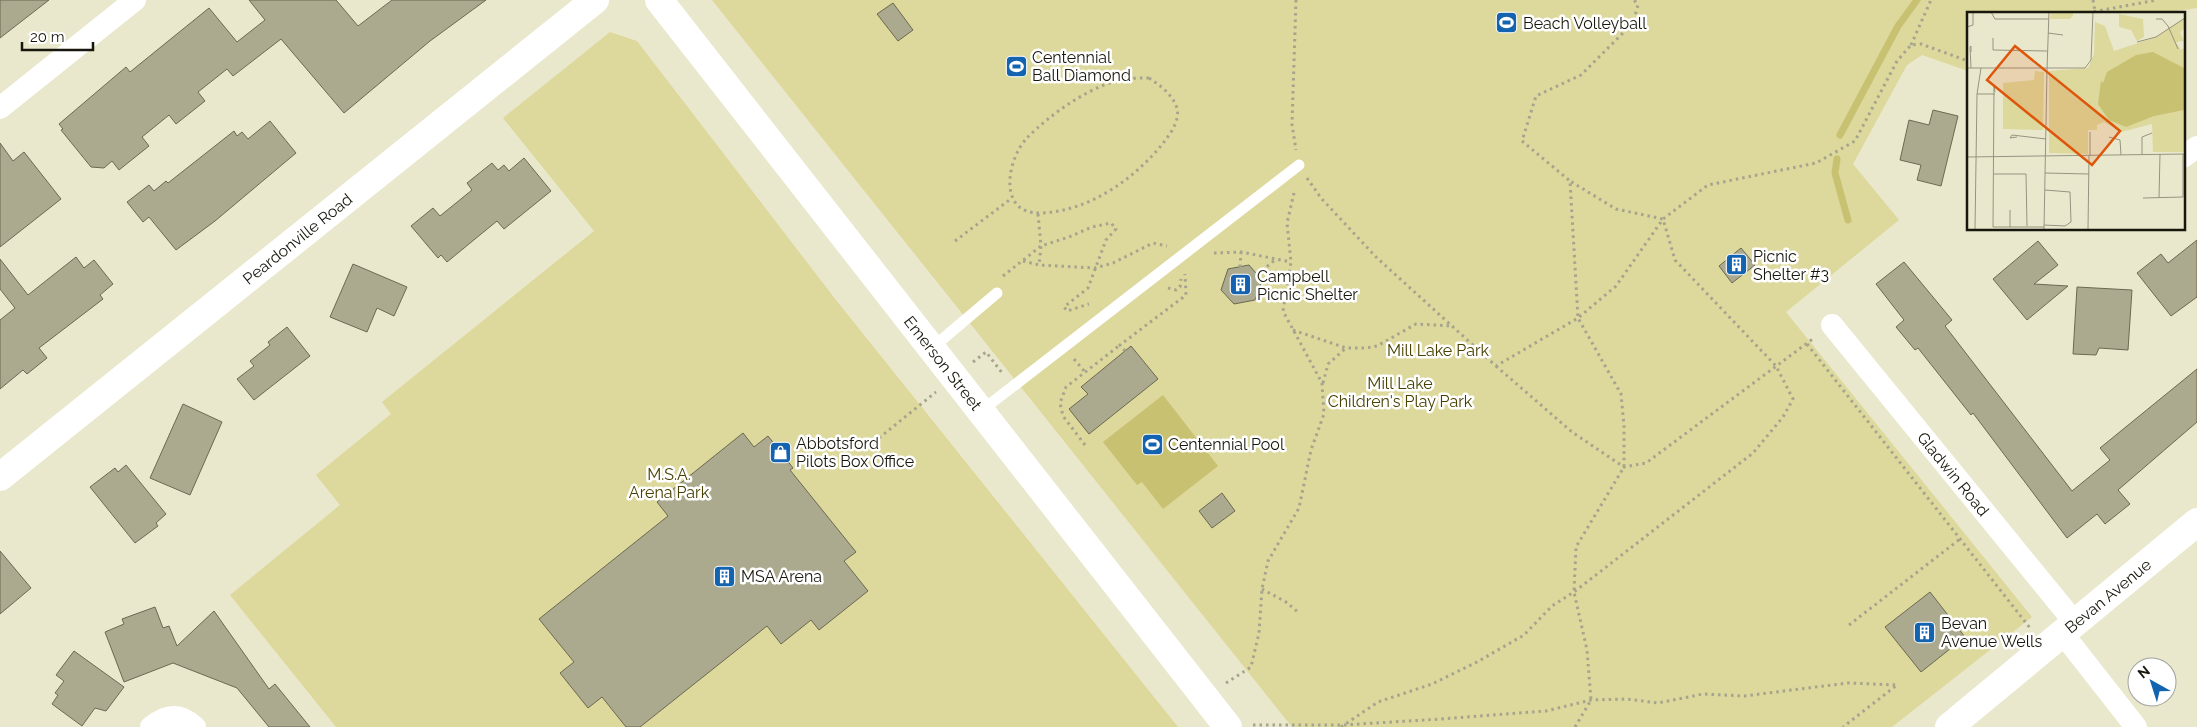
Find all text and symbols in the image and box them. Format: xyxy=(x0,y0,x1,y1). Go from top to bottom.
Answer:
sports icon: Beach Volleyball xyxy=(1495,11,1519,35)
inset map xyxy=(1967,12,2184,230)
place label: Beach Volleyball xyxy=(1523,14,1647,33)
scale bar xyxy=(22,20,94,52)
text: 20 m xyxy=(30,28,65,46)
place label: Centennial Ball Diamond xyxy=(1032,48,1131,85)
sports icon: Centennial Ball Diamond xyxy=(1004,54,1028,78)
street label: Peardonville Road xyxy=(239,189,356,288)
place label: Picnic Shelter #3 xyxy=(1753,247,1829,284)
building icon: Picnic Shelter #3 xyxy=(1725,253,1749,277)
place label: Campbell Picnic Shelter xyxy=(1257,267,1358,304)
building icon: Campbell Picnic Shelter xyxy=(1229,273,1253,297)
street label: Emerson Street xyxy=(900,312,986,414)
park label: Mill Lake Park xyxy=(1387,341,1490,360)
park label: Mill Lake Children's Play Park xyxy=(1328,374,1473,411)
street label: Gladwin Road xyxy=(1914,428,1993,520)
sports icon: Centennial Pool xyxy=(1140,432,1164,456)
place label: Abbotsford Pilots Box Office xyxy=(796,434,914,471)
place label: Centennial Pool xyxy=(1168,435,1285,454)
shop icon: Abbotsford Pilots Box Office xyxy=(768,440,792,464)
park label: M.S.A. Arena Park xyxy=(629,465,710,502)
street label: Bevan Avenue xyxy=(2061,555,2155,637)
building icon: MSA Arena xyxy=(713,564,737,588)
place label: MSA Arena xyxy=(741,567,822,586)
place label: Bevan Avenue Wells xyxy=(1941,614,2042,651)
building icon: Bevan Avenue Wells xyxy=(1913,620,1937,644)
north arrow xyxy=(2127,657,2177,707)
text: N xyxy=(2135,662,2153,681)

